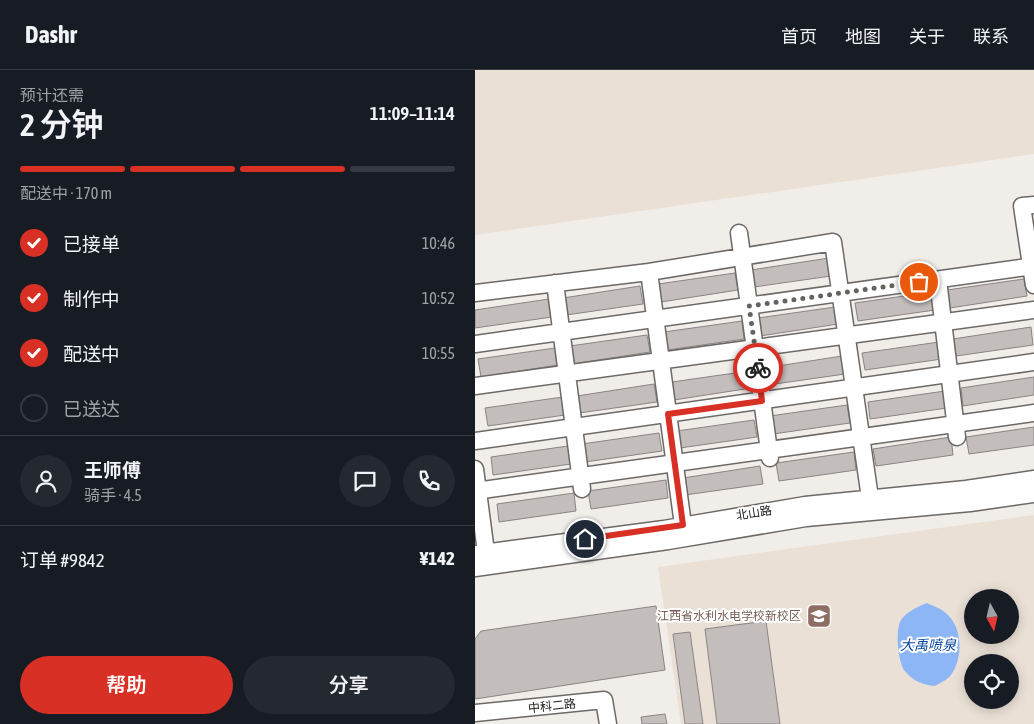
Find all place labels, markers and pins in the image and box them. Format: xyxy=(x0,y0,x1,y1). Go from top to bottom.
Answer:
pin xyxy=(898,261,940,303)
pin xyxy=(564,518,606,560)
school or university icon: 江西省水利水电学校新校区 xyxy=(806,603,832,629)
place label: 江西省水利水电学校新校区 xyxy=(657,609,801,623)

